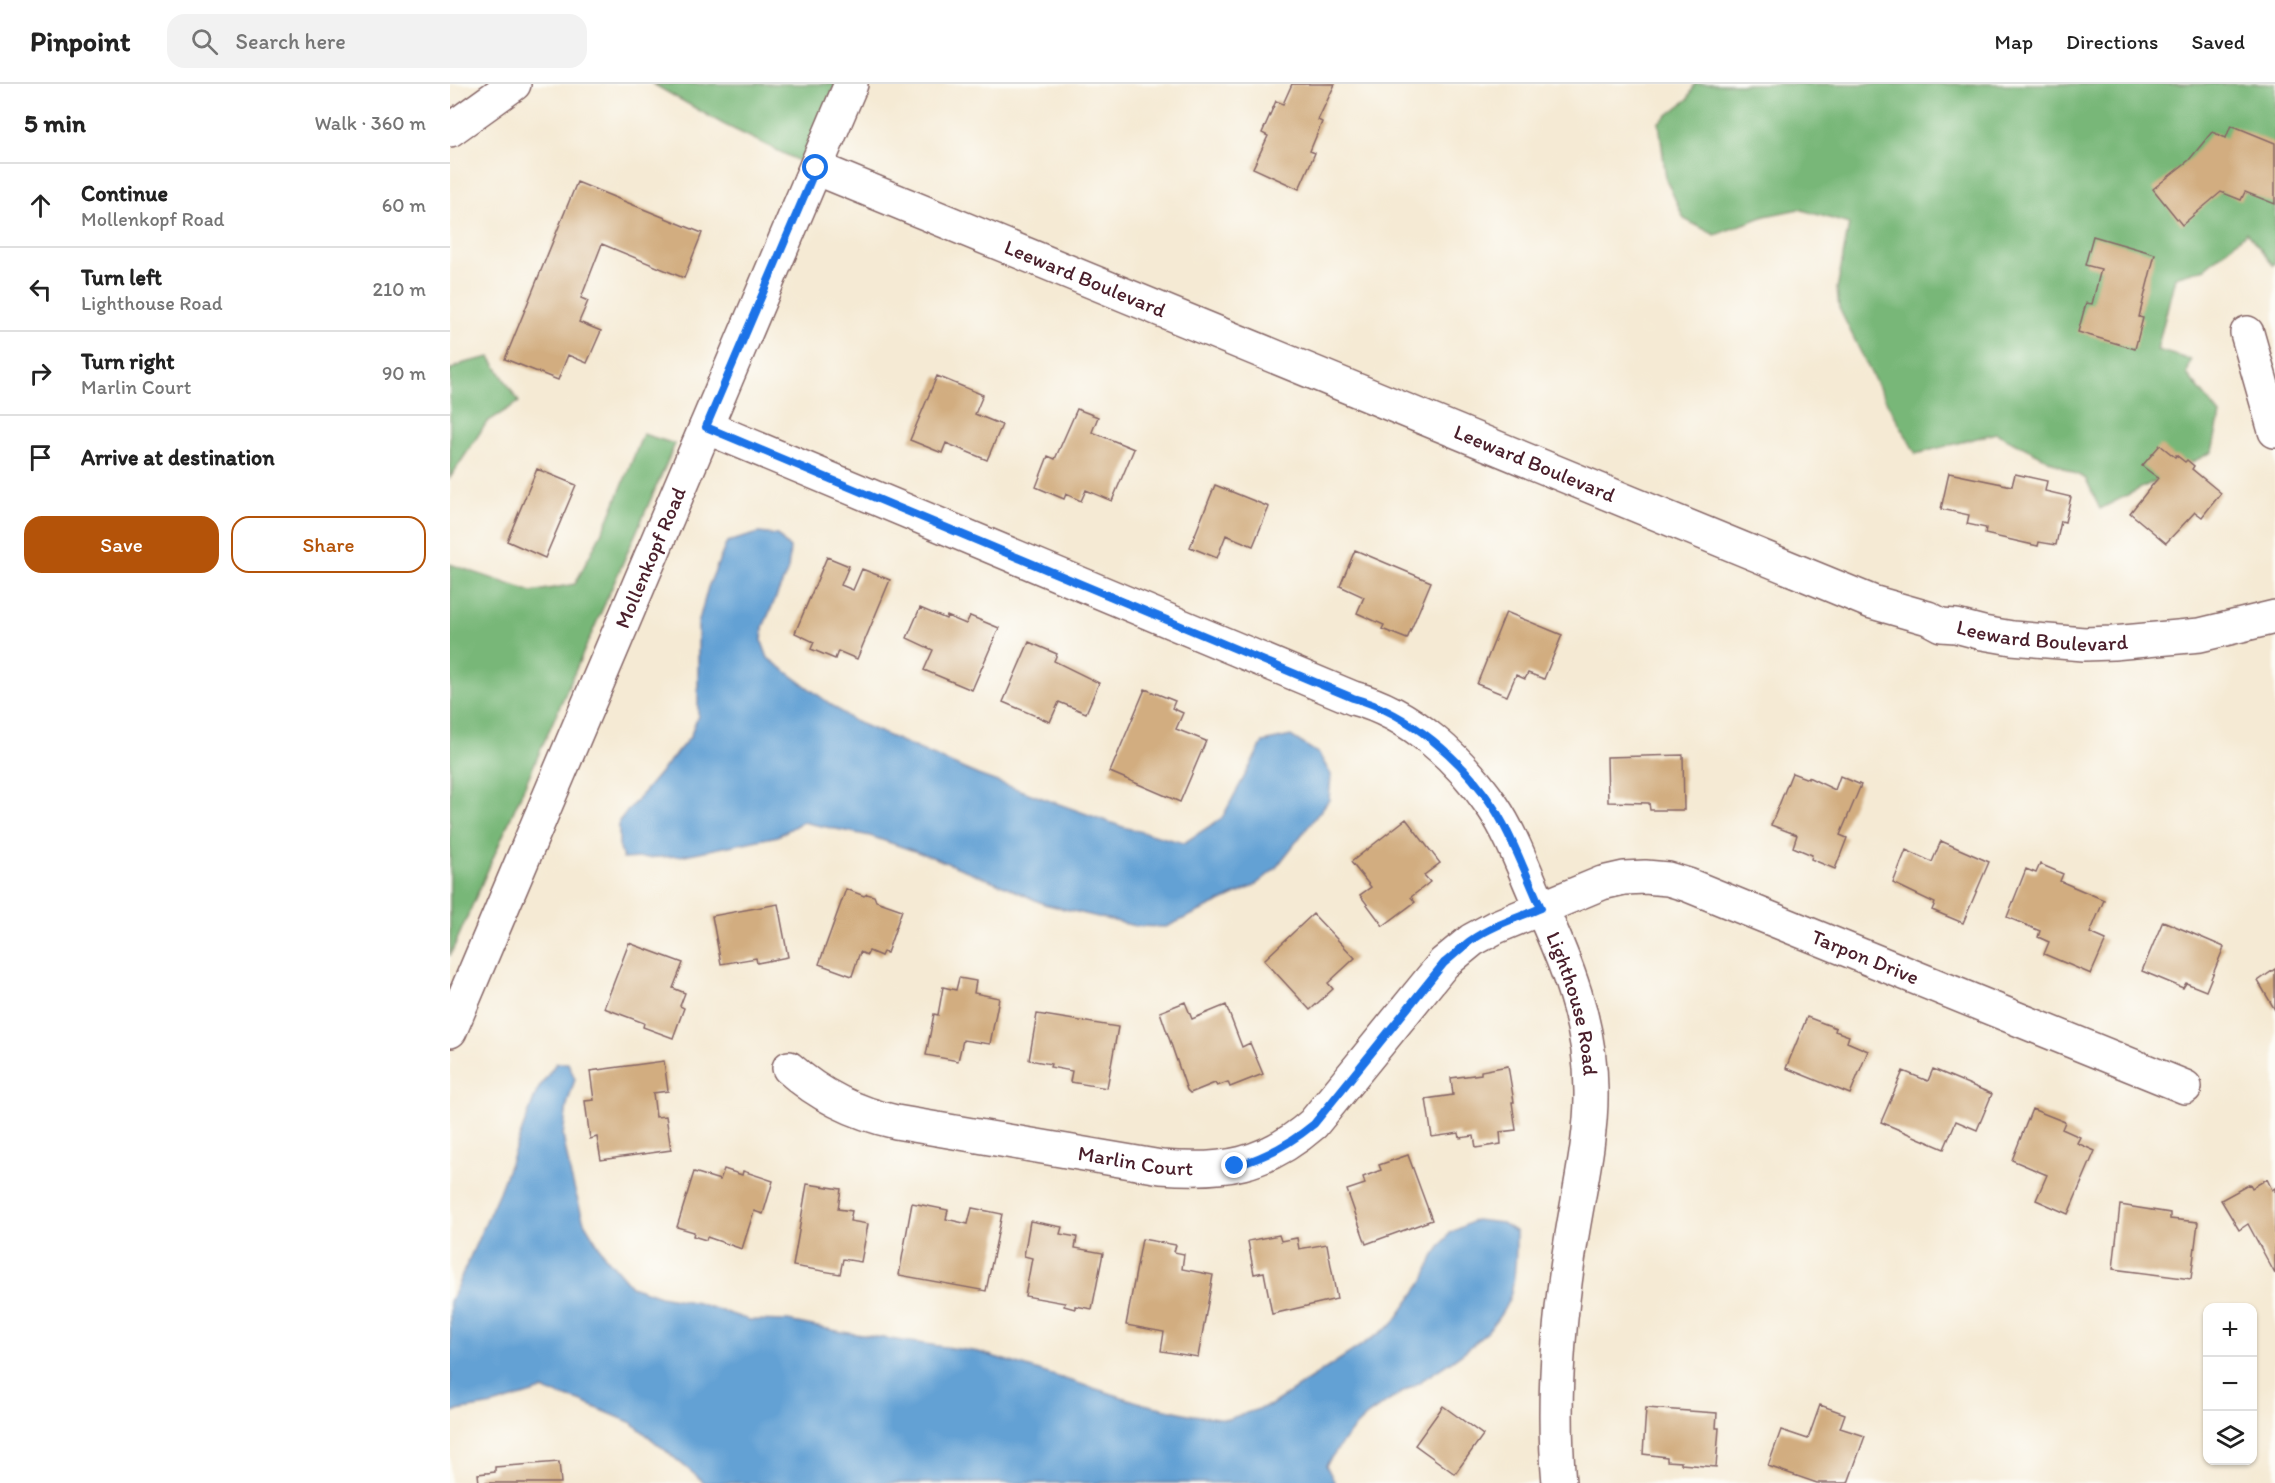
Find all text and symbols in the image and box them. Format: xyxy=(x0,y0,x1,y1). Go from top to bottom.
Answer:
search box xyxy=(167,14,587,68)
text: Pinpoint xyxy=(30,24,131,58)
icon: search xyxy=(188,25,221,58)
text: Search here xyxy=(236,28,346,55)
text: Map xyxy=(1995,29,2033,54)
text: Directions xyxy=(2066,29,2158,54)
text: Saved xyxy=(2191,29,2245,54)
text: 5 min xyxy=(24,107,86,139)
text: Walk · 360 m xyxy=(314,111,426,135)
route start xyxy=(802,154,828,180)
text: Continue xyxy=(81,180,168,207)
icon: ahead xyxy=(24,189,57,222)
text: 60 m xyxy=(382,193,426,217)
text: Mollenkopf Road xyxy=(81,207,225,231)
street label: Leeward Boulevard xyxy=(1001,234,1170,323)
text: Turn left xyxy=(81,264,162,291)
icon: left xyxy=(24,273,57,306)
text: 210 m xyxy=(373,277,426,301)
text: Lighthouse Road xyxy=(81,291,223,315)
text: Turn right xyxy=(81,348,175,375)
icon: right xyxy=(24,357,57,390)
text: 90 m xyxy=(382,361,426,385)
text: Marlin Court xyxy=(81,375,191,399)
street label: Leeward Boulevard xyxy=(1450,419,1620,507)
icon: arrive xyxy=(24,441,57,474)
text: Arrive at destination xyxy=(81,444,275,471)
street label: Mollenkopf Road xyxy=(609,483,691,632)
button: Save xyxy=(24,516,219,573)
button: Share xyxy=(231,516,426,573)
street label: Leeward Boulevard xyxy=(1954,614,2129,656)
street label: Tarpon Drive xyxy=(1808,924,1923,990)
street label: Lighthouse Road xyxy=(1541,928,1604,1077)
street label: Marlin Court xyxy=(1076,1140,1193,1181)
route end xyxy=(1221,1152,1247,1178)
map controls xyxy=(2203,1303,2257,1465)
button: + xyxy=(2203,1303,2257,1357)
button: − xyxy=(2203,1357,2257,1411)
button: layers xyxy=(2203,1411,2257,1465)

